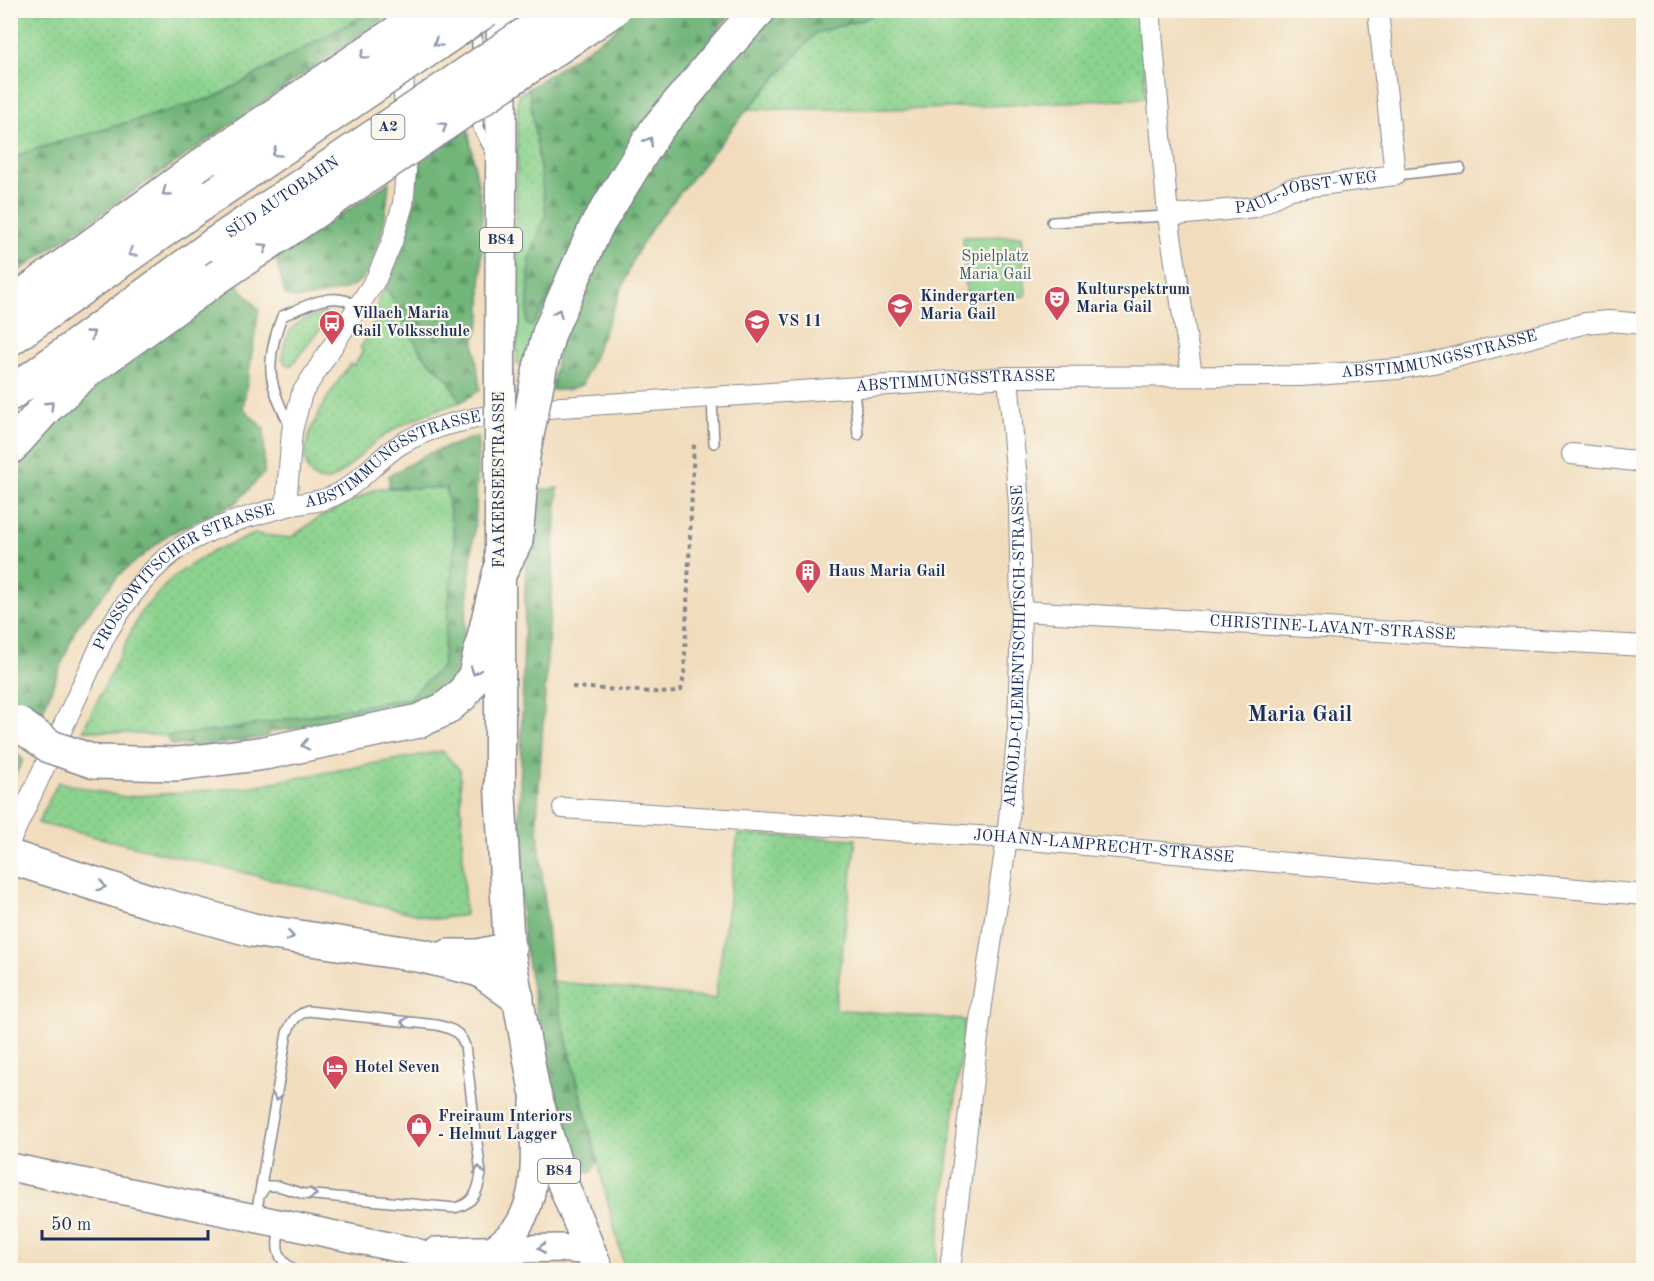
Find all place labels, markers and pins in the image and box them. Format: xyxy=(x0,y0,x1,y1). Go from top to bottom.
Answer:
place label: Kulturspektrum Maria Gail xyxy=(1076,282,1190,316)
theatre icon: Kulturspektrum Maria Gail xyxy=(1042,284,1072,322)
place label: Kindergarten Maria Gail xyxy=(920,289,1015,323)
school or university icon: Kindergarten Maria Gail xyxy=(885,291,915,329)
place label: Villach Maria Gail Volksschule xyxy=(352,306,470,340)
school or university icon: VS 11 xyxy=(742,307,772,345)
bus stop icon: Villach Maria Gail Volksschule xyxy=(317,308,347,346)
place label: VS 11 xyxy=(777,314,822,330)
building icon: Haus Maria Gail xyxy=(793,557,823,595)
place label: Haus Maria Gail xyxy=(828,564,946,580)
hotel icon: Hotel Seven xyxy=(320,1053,350,1091)
place label: Hotel Seven xyxy=(354,1060,440,1076)
place label: Freiraum Interiors - Helmut Lagger xyxy=(438,1109,572,1143)
shop icon: Freiraum Interiors - Helmut Lagger xyxy=(404,1111,434,1149)

